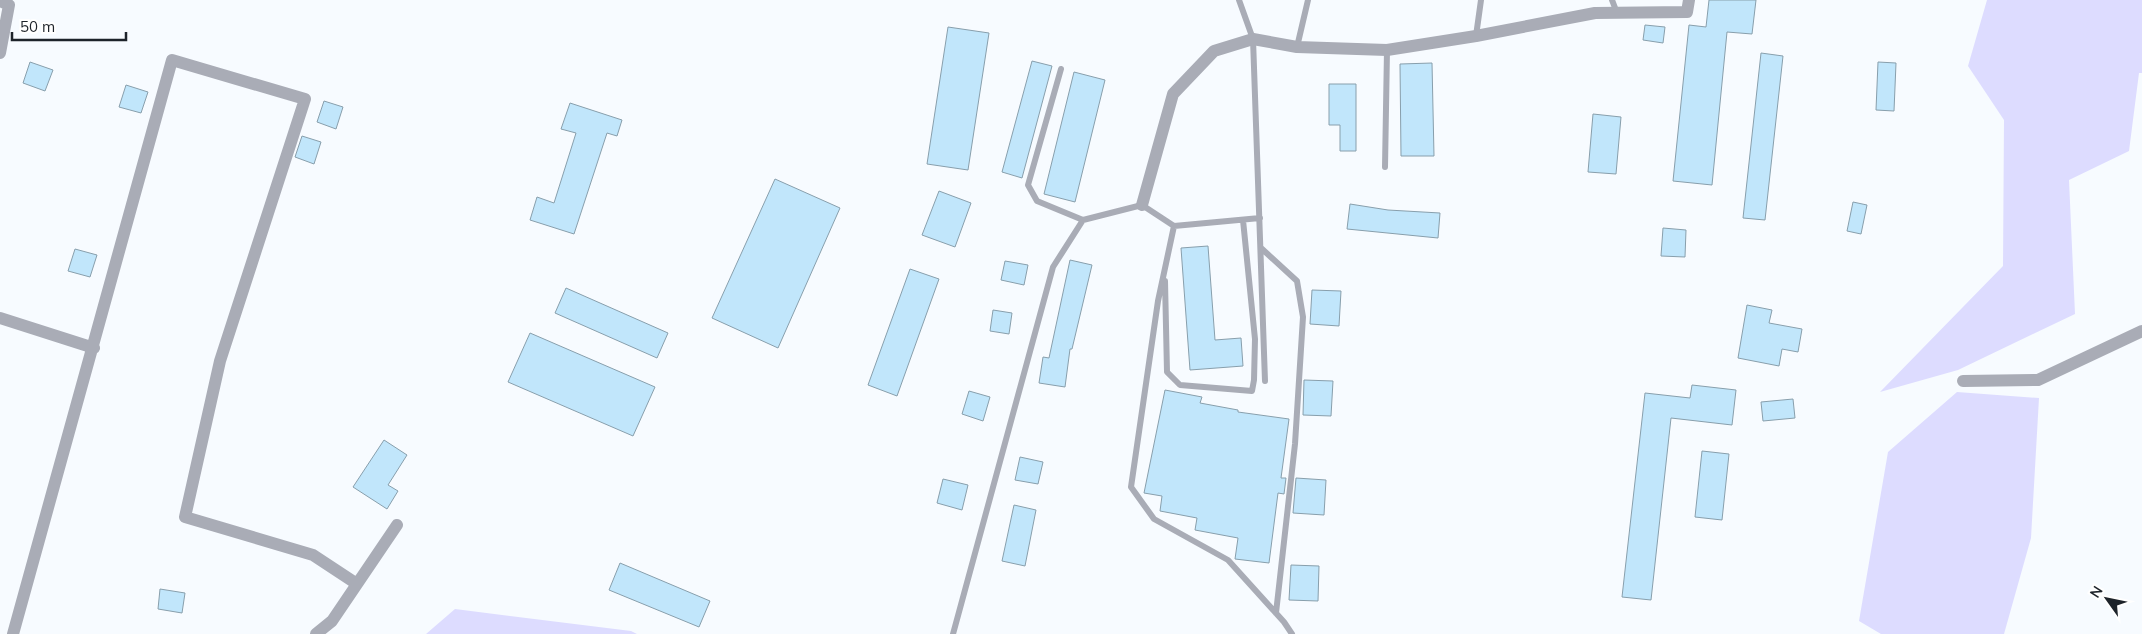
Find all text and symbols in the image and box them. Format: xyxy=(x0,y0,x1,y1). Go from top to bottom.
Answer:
scale bar xyxy=(12,10,126,42)
text: 50 m xyxy=(20,17,55,36)
north arrow xyxy=(2082,574,2132,624)
text: N xyxy=(2086,583,2107,601)

